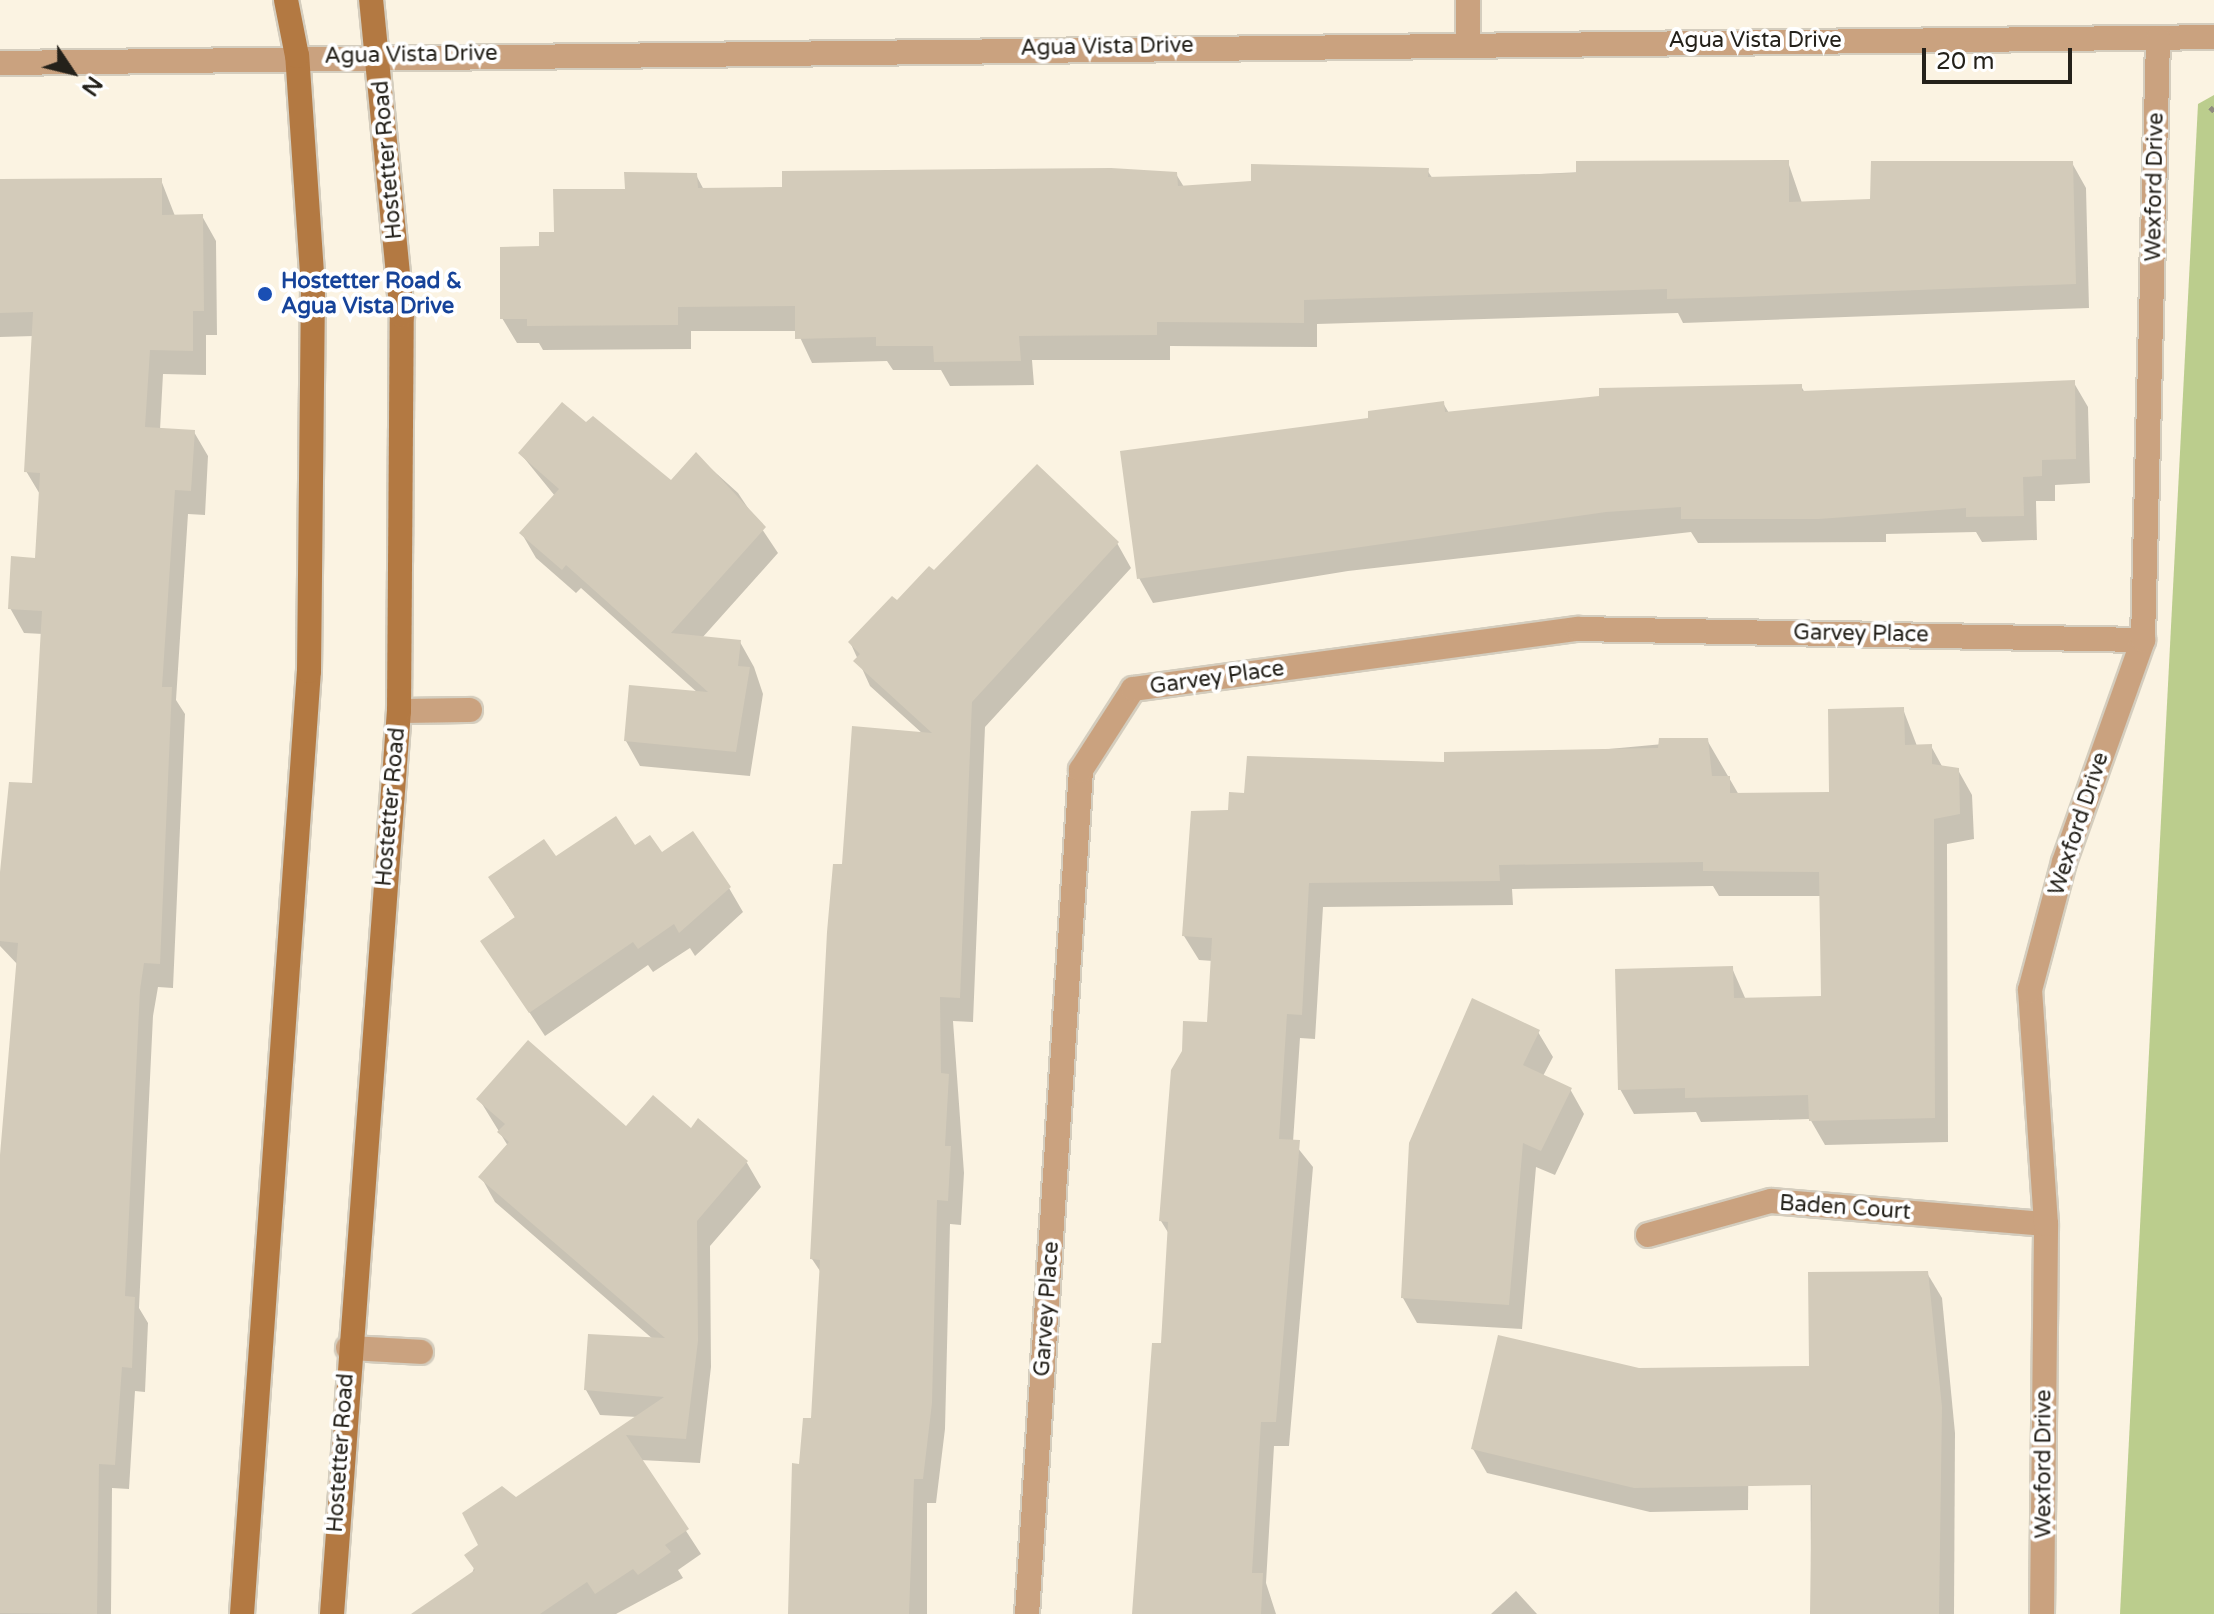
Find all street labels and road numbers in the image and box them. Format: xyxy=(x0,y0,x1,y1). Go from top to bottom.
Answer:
street label: Agua Vista Drive xyxy=(1668,28,1842,54)
street label: Agua Vista Drive xyxy=(1020,32,1194,62)
street label: Agua Vista Drive xyxy=(324,40,498,70)
street label: Hostetter Road xyxy=(368,79,408,241)
street label: Wexford Drive xyxy=(2141,112,2169,262)
street label: Garvey Place xyxy=(1793,620,1929,648)
street label: Garvey Place xyxy=(1148,656,1286,700)
street label: Hostetter Road xyxy=(371,726,411,888)
street label: Wexford Drive xyxy=(2043,749,2115,899)
street label: Baden Court xyxy=(1778,1190,1912,1226)
street label: Garvey Place xyxy=(1029,1241,1065,1377)
street label: Hostetter Road xyxy=(322,1373,360,1533)
street label: Wexford Drive xyxy=(2031,1390,2057,1538)

